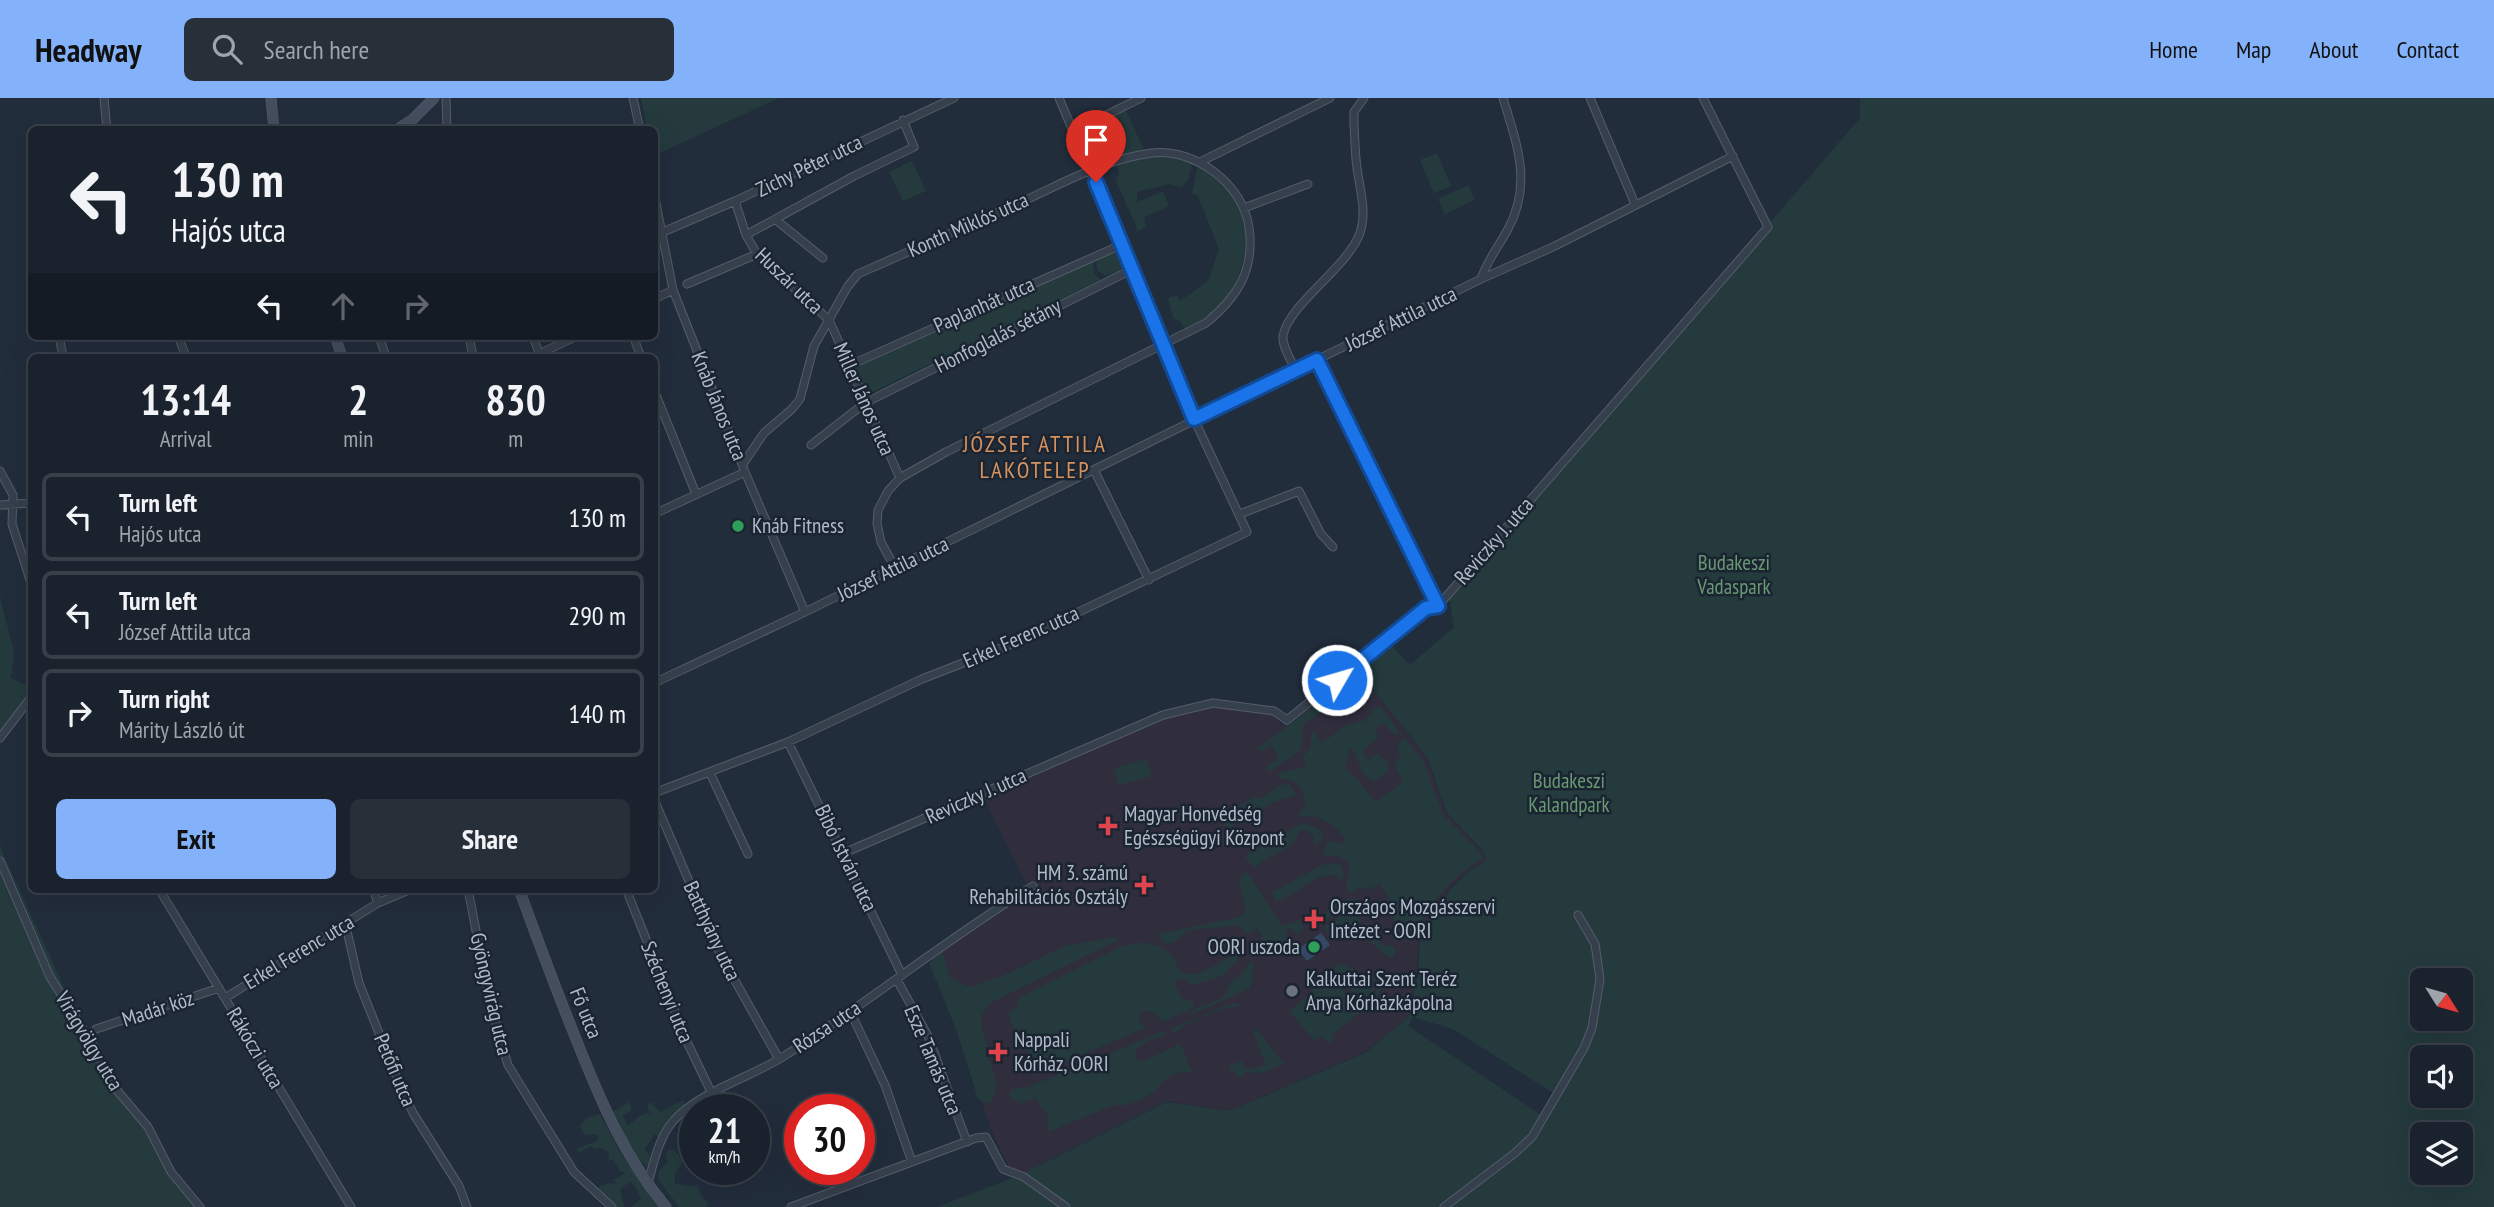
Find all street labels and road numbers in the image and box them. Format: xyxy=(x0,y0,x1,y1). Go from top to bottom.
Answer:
street label: Zichy Péter utca xyxy=(751,128,866,203)
street label: Konth Miklós utca xyxy=(903,186,1032,263)
street label: Huszár utca xyxy=(750,242,829,320)
street label: Paplanhát utca xyxy=(929,270,1038,339)
street label: József Attila utca xyxy=(1340,280,1461,358)
street label: Honfoglalás sétány xyxy=(930,292,1066,379)
street label: Miller János utca xyxy=(828,338,901,459)
street label: Knáb János utca xyxy=(685,347,754,464)
street label: Reviczky J. utca xyxy=(1448,491,1539,590)
street label: József Attila utca xyxy=(832,530,953,608)
street label: Erkel Ferenc utca xyxy=(959,599,1083,674)
street label: Reviczky J. utca xyxy=(921,761,1030,830)
street label: Bibó István utca xyxy=(809,800,884,916)
street label: Batthyány utca xyxy=(678,877,747,985)
street label: Erkel Ferenc utca xyxy=(239,908,359,995)
street label: Gyöngyvirág utca xyxy=(464,930,519,1058)
street label: Széchenyi utca xyxy=(635,937,700,1046)
street label: Fő utca xyxy=(564,983,609,1042)
street label: Madár köz xyxy=(119,984,197,1033)
street label: Virágvölgy utca xyxy=(49,985,130,1095)
street label: Rózsa utca xyxy=(788,994,866,1059)
street label: Esze Tamás utca xyxy=(898,1001,969,1119)
street label: Rákóczi utca xyxy=(221,1002,290,1093)
street label: Petőfi utca xyxy=(368,1029,423,1110)

